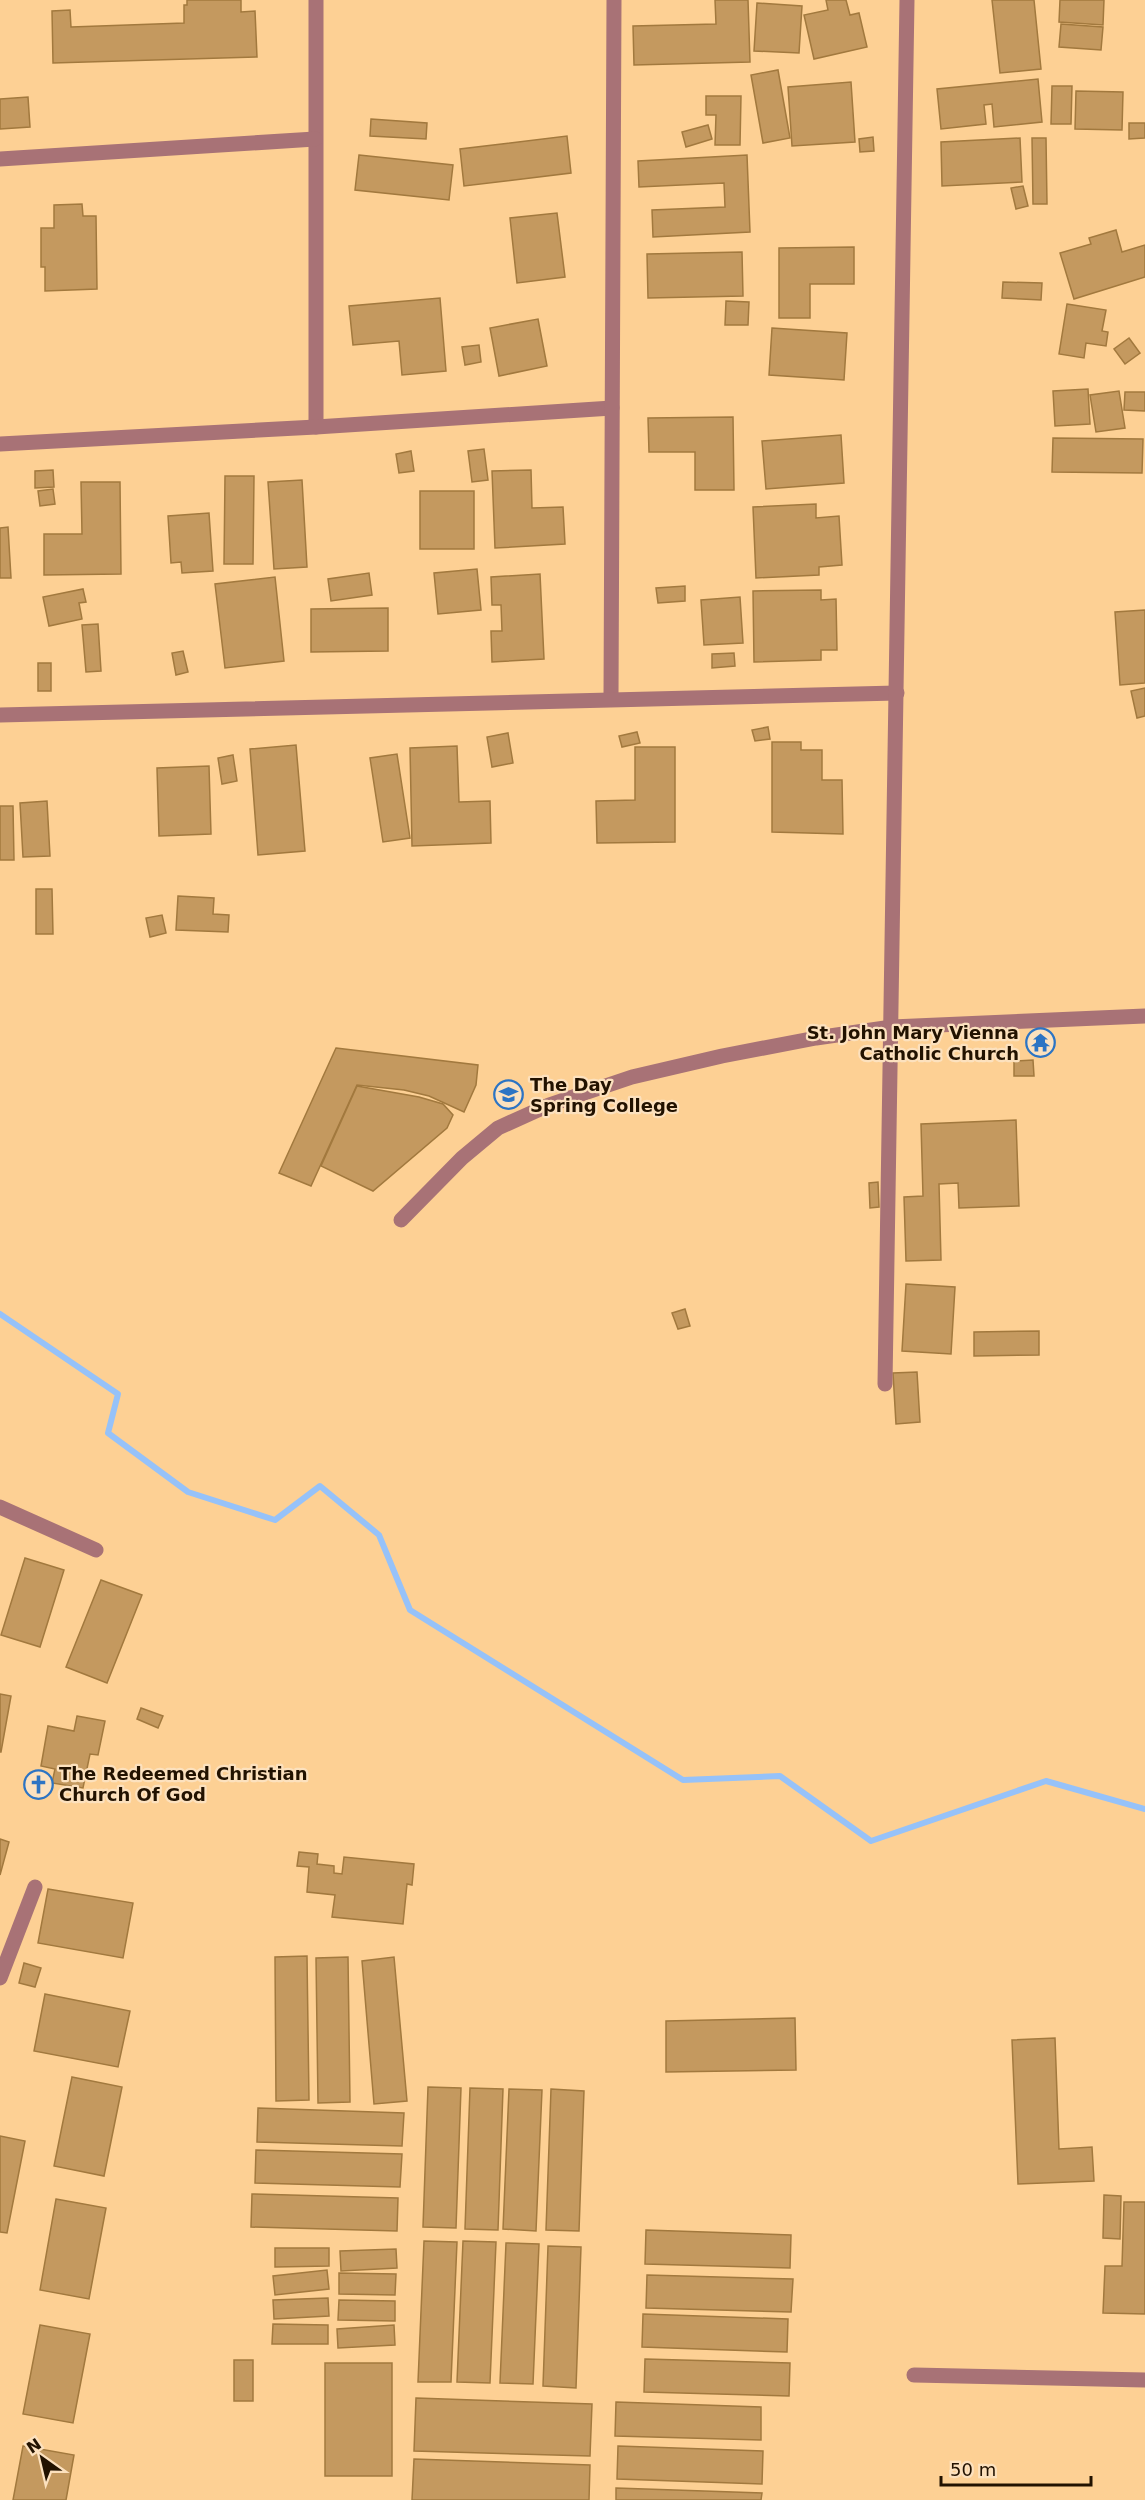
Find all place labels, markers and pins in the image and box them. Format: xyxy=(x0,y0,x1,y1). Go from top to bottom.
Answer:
place label: St. John Mary Vienna Catholic Church xyxy=(807,1022,1019,1064)
temple icon: St. John Mary Vienna Catholic Church xyxy=(1024,1027,1056,1059)
place label: The Day Spring College xyxy=(530,1074,678,1116)
school or university icon: The Day Spring College xyxy=(493,1079,525,1111)
place label: The Redeemed Christian Church Of God xyxy=(59,1763,308,1805)
church icon: The Redeemed Christian Church Of God xyxy=(22,1768,54,1800)

